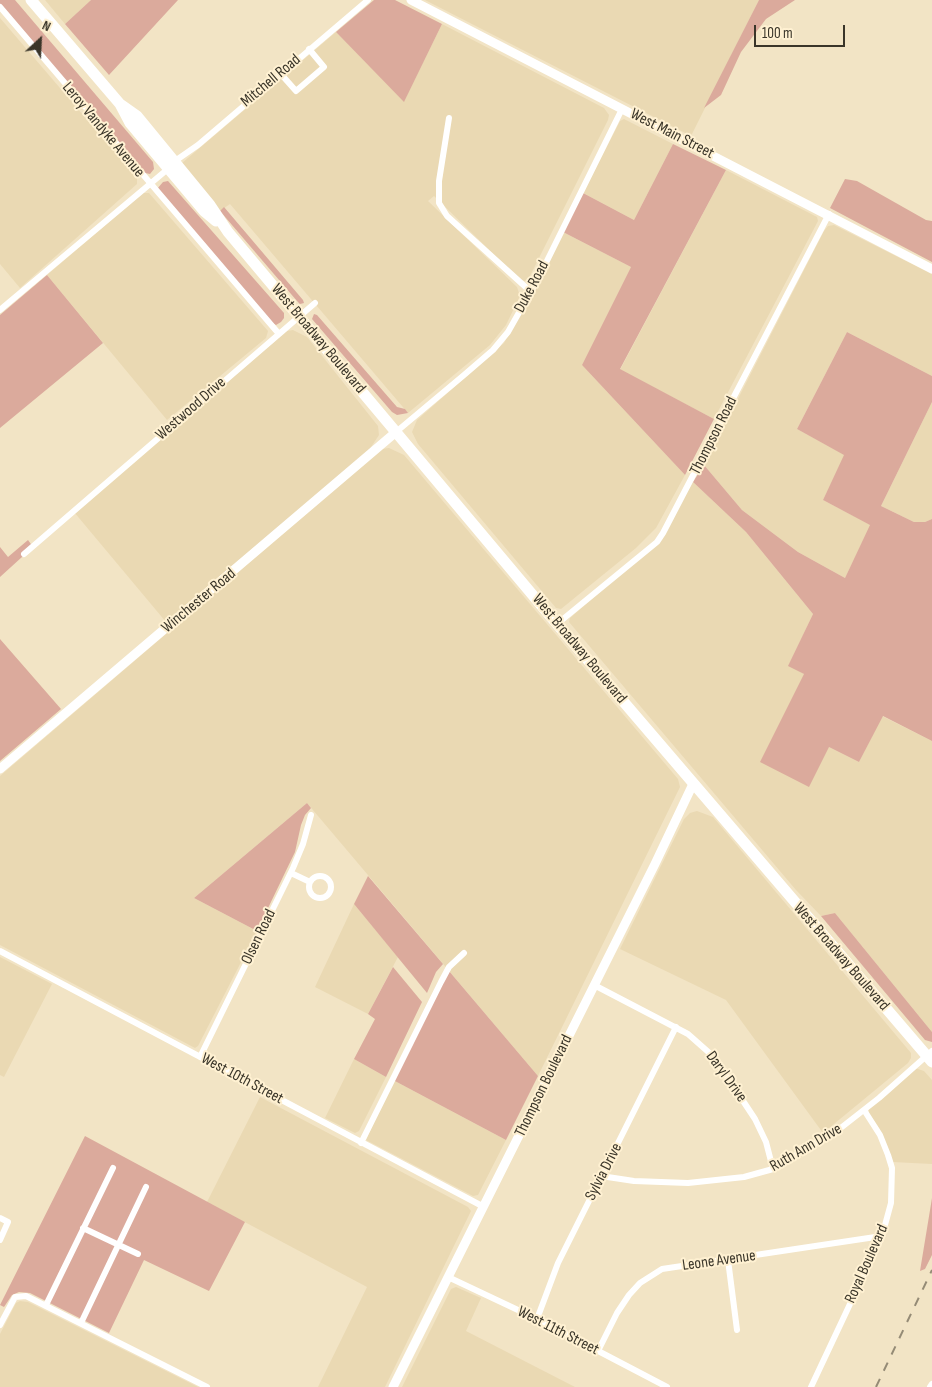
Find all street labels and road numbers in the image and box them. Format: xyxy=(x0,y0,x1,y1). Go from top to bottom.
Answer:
street label: Mitchell Road xyxy=(237,50,305,112)
street label: Leroy Vandyke Avenue xyxy=(58,79,148,181)
street label: West Main Street xyxy=(627,105,717,163)
street label: Duke Road xyxy=(510,258,554,316)
street label: West Broadway Boulevard xyxy=(267,280,369,398)
street label: Westwood Drive xyxy=(152,373,230,445)
street label: Thompson Road xyxy=(686,394,742,478)
street label: Winchester Road xyxy=(158,565,240,637)
street label: West Broadway Boulevard xyxy=(528,590,630,708)
street label: West Broadway Boulevard xyxy=(789,899,893,1015)
street label: Olsen Road xyxy=(237,906,281,968)
street label: Thompson Boulevard xyxy=(511,1032,577,1140)
street label: Daryl Drive xyxy=(701,1048,751,1106)
street label: West 10th Street xyxy=(198,1049,286,1109)
street label: Ruth Ann Drive xyxy=(767,1120,845,1176)
street label: Sylvia Drive xyxy=(581,1140,627,1204)
street label: Royal Boulevard xyxy=(841,1222,893,1306)
street label: Leone Avenue xyxy=(681,1246,757,1276)
street label: West 11th Street xyxy=(514,1302,602,1360)

